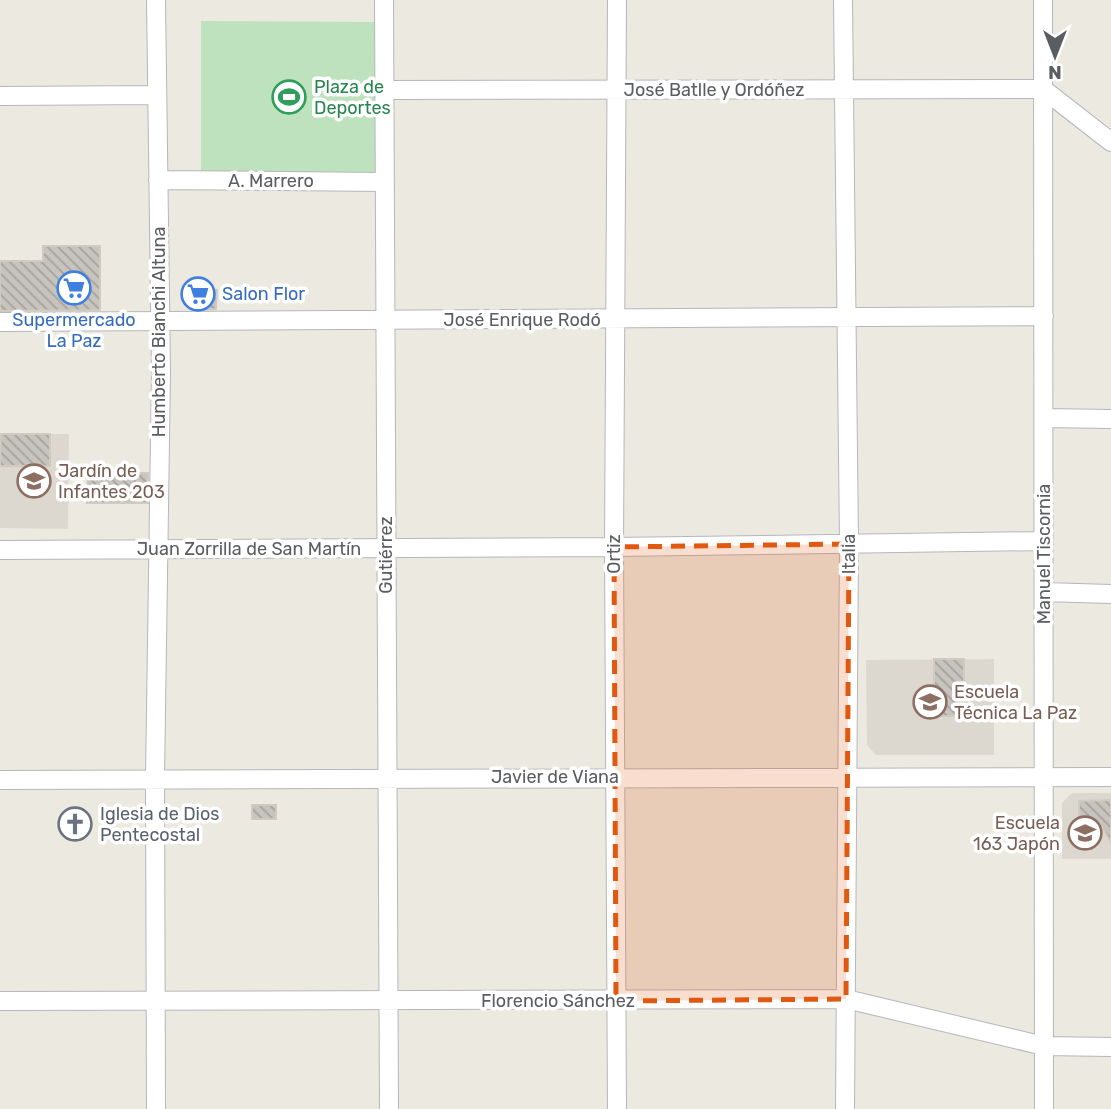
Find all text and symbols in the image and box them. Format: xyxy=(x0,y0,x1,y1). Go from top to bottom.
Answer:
north arrow xyxy=(1020,21,1090,91)
text: N xyxy=(1048,61,1062,84)
place label: Plaza de Deportes xyxy=(314,76,391,119)
sports icon: Plaza de Deportes xyxy=(270,78,308,116)
street label: José Batlle y Ordóñez xyxy=(624,79,804,101)
street label: A. Marrero xyxy=(228,170,314,192)
street label: Humberto Bianchi Altuna xyxy=(148,227,170,437)
supermarket icon: Supermercado La Paz xyxy=(55,269,93,307)
supermarket icon: Salon Flor xyxy=(179,275,217,313)
place label: Salon Flor xyxy=(222,283,305,305)
place label: Supermercado La Paz xyxy=(12,309,136,352)
street label: José Enrique Rodó xyxy=(443,309,601,331)
place label: Jardín de Infantes 203 xyxy=(58,460,165,503)
school or university icon: Jardín de Infantes 203 xyxy=(15,462,53,500)
street label: Manuel Tiscornia xyxy=(1033,484,1055,624)
street label: Gutiérrez xyxy=(375,516,397,594)
street label: Ortiz xyxy=(603,534,625,574)
street label: Italia xyxy=(838,534,860,574)
street label: Juan Zorrilla de San Martín xyxy=(137,538,361,560)
place label: Escuela Técnica La Paz xyxy=(954,681,1077,724)
school or university icon: Escuela Técnica La Paz xyxy=(911,683,949,721)
street label: Javier de Viana xyxy=(491,766,619,788)
place label: Iglesia de Dios Pentecostal xyxy=(100,803,219,846)
church icon: Iglesia de Dios Pentecostal xyxy=(56,805,94,843)
place label: Escuela 163 Japón xyxy=(973,812,1060,855)
school or university icon: Escuela 163 Japón xyxy=(1066,814,1104,852)
street label: Florencio Sánchez xyxy=(481,990,635,1012)

